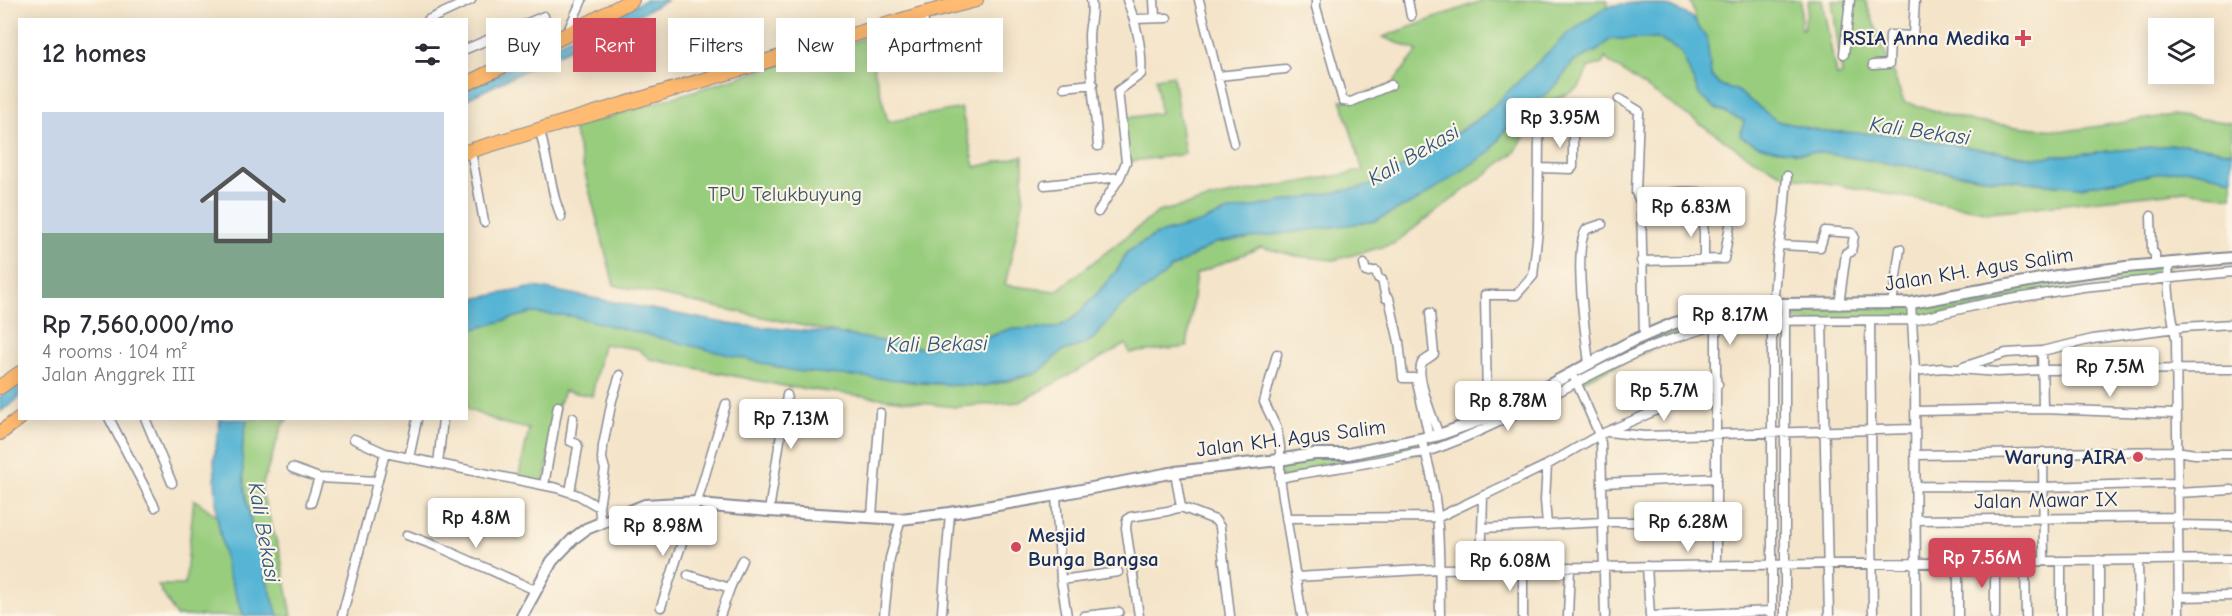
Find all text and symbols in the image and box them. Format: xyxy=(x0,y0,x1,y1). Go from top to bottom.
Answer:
chip: Buy xyxy=(486,18,561,72)
chip: Rent xyxy=(573,18,656,72)
chip: Filters xyxy=(668,18,764,72)
chip: New xyxy=(776,18,855,72)
chip: Apartment xyxy=(867,18,1003,72)
map controls xyxy=(2148,18,2214,84)
button: layers xyxy=(2148,18,2214,84)
place label: RSIA Anna Medika xyxy=(1842,26,2010,50)
marker: RSIA Anna Medika xyxy=(2014,29,2032,47)
icon: filters xyxy=(411,38,444,71)
text: 12 homes xyxy=(42,39,146,69)
pin: Rp 3.95M xyxy=(1498,98,1622,149)
text: Rp 3.95M xyxy=(1520,106,1600,129)
water label: Kali Bekasi xyxy=(1868,111,1973,151)
water label: Kali Bekasi xyxy=(1363,118,1465,192)
icon: home xyxy=(189,151,297,259)
park label: TPU Telukbuyung xyxy=(708,182,862,206)
pin: Rp 6.83M xyxy=(1629,187,1753,238)
text: Rp 6.83M xyxy=(1651,195,1731,218)
street label: Jalan KH. Agus Salim xyxy=(1883,242,2075,296)
pin: Rp 8.17M xyxy=(1668,295,1792,346)
text: Rp 8.17M xyxy=(1692,303,1768,326)
text: Rp 7,560,000/mo xyxy=(42,310,234,340)
water label: Kali Bekasi xyxy=(886,330,989,358)
text: 4 rooms · 104 m² xyxy=(42,340,187,363)
pin: Rp 7.5M xyxy=(2055,347,2165,398)
text: Rp 7.5M xyxy=(2076,355,2144,378)
text: Jalan Anggrek III xyxy=(42,363,195,386)
pin: Rp 5.7M xyxy=(1609,371,1719,422)
text: Rp 5.7M xyxy=(1630,379,1698,402)
pin: Rp 8.78M xyxy=(1446,381,1570,432)
text: Rp 8.78M xyxy=(1469,389,1547,412)
pin: Rp 7.13M xyxy=(729,399,853,450)
text: Rp 7.13M xyxy=(753,407,829,430)
street label: Jalan KH. Agus Salim xyxy=(1195,414,1387,462)
place label: Warung AIRA xyxy=(2005,445,2126,469)
marker: Warung AIRA xyxy=(2131,450,2145,464)
water label: Kali Bekasi xyxy=(242,480,286,585)
street label: Jalan Mawar IX xyxy=(1974,487,2118,513)
pin: Rp 4.8M xyxy=(421,498,531,549)
pin: Rp 6.28M xyxy=(1626,502,1750,553)
text: Rp 4.8M xyxy=(442,506,510,529)
pin: Rp 8.98M xyxy=(601,506,725,557)
text: Rp 6.28M xyxy=(1648,510,1728,533)
text: Rp 8.98M xyxy=(623,514,703,537)
place label: Mesjid Bunga Bangsa xyxy=(1028,523,1159,571)
pin: Rp 7.56M xyxy=(1920,538,2044,589)
marker: Mesjid Bunga Bangsa xyxy=(1009,540,1023,554)
pin: Rp 6.08M xyxy=(1448,541,1572,592)
text: Rp 7.56M xyxy=(1942,546,2022,569)
text: Rp 6.08M xyxy=(1469,549,1551,572)

